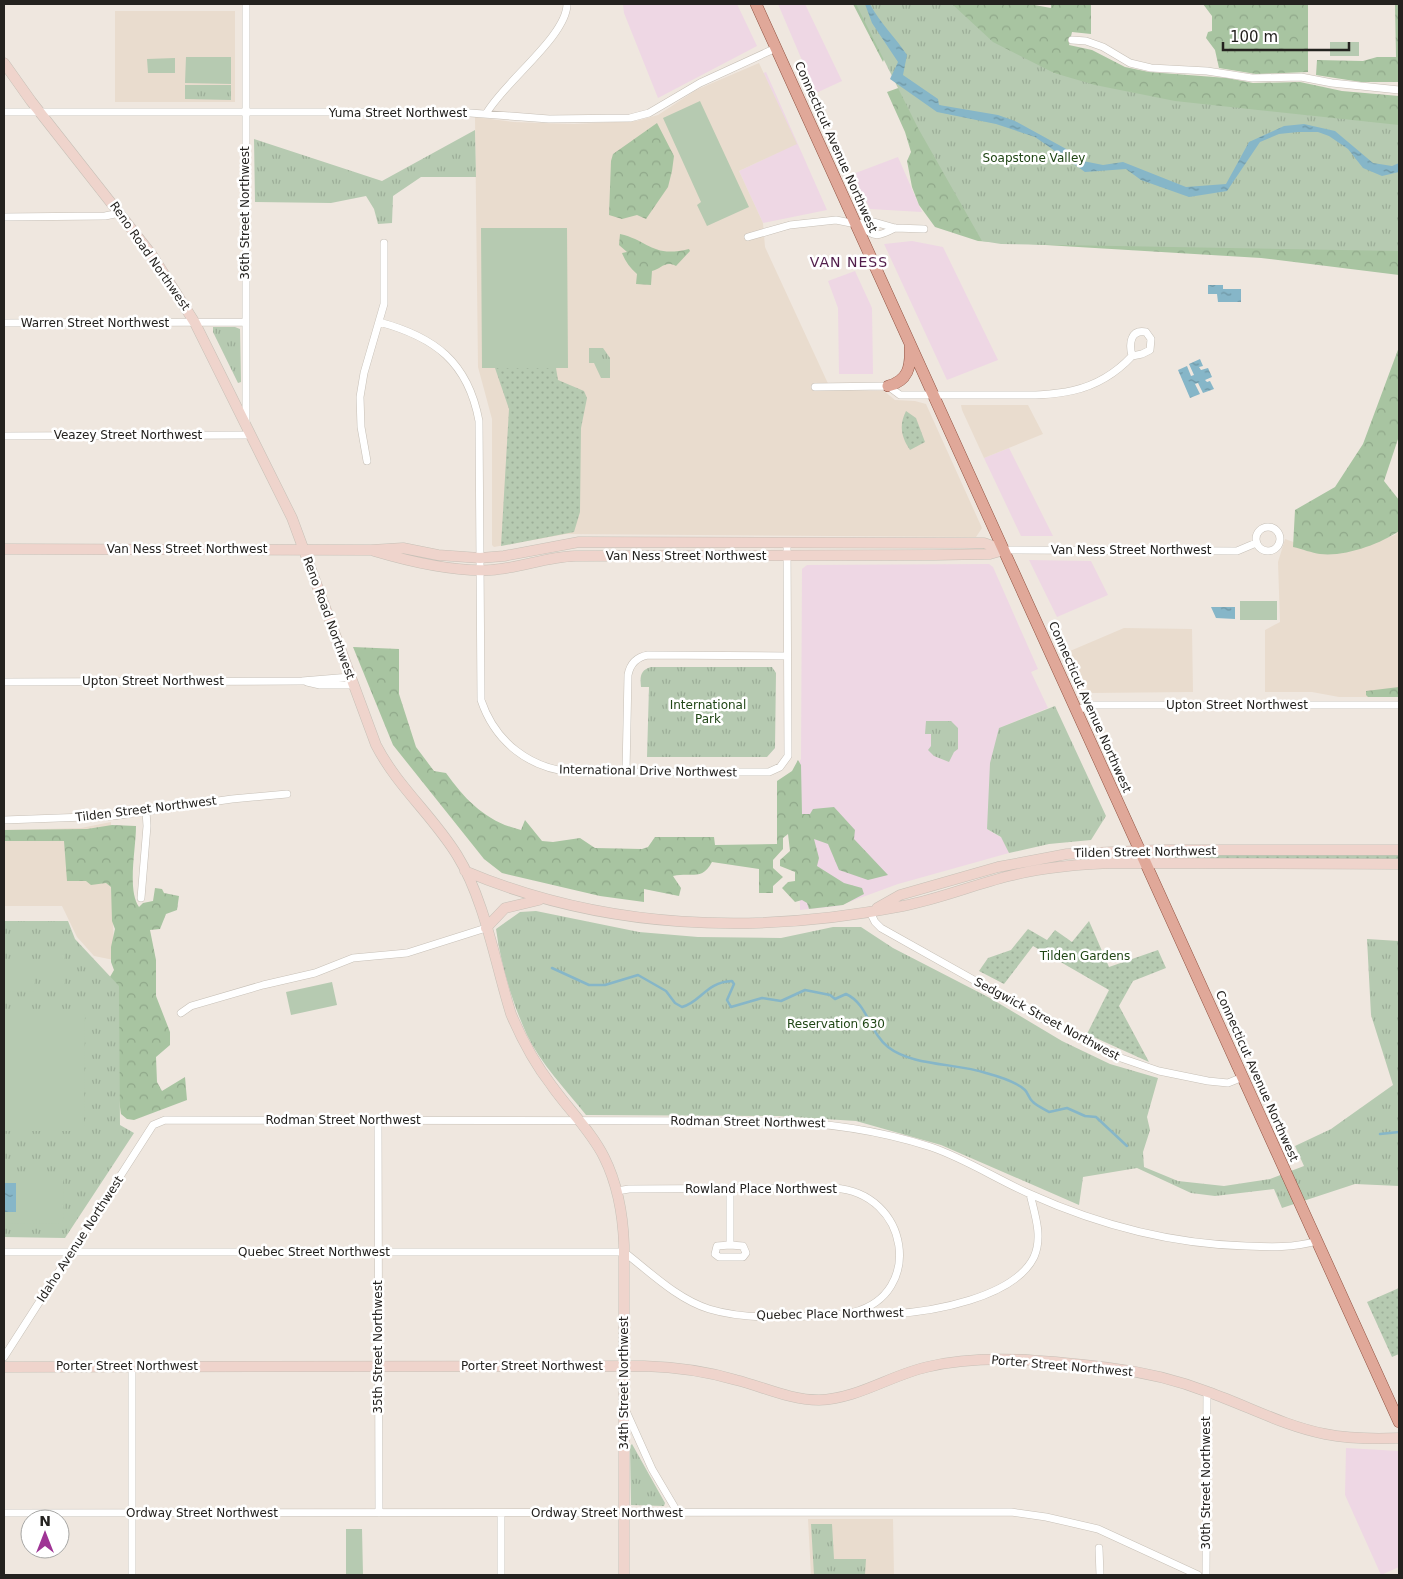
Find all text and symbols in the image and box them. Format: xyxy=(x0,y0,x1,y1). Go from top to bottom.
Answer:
scale bar xyxy=(1223,20,1349,52)
text: 100 m xyxy=(1230,28,1278,46)
street label: Connecticut Avenue Northwest xyxy=(792,59,880,235)
street label: Yuma Street Northwest xyxy=(328,106,467,120)
street label: 36th Street Northwest xyxy=(238,146,252,280)
park label: Soapstone Valley xyxy=(983,151,1085,165)
street label: Reno Road Northwest xyxy=(107,199,193,313)
district label: VAN NESS xyxy=(810,254,888,270)
street label: Warren Street Northwest xyxy=(21,316,170,330)
street label: Veazey Street Northwest xyxy=(54,428,203,442)
street label: Van Ness Street Northwest xyxy=(107,542,268,556)
street label: Van Ness Street Northwest xyxy=(1051,543,1212,557)
street label: Van Ness Street Northwest xyxy=(606,549,767,563)
street label: Reno Road Northwest xyxy=(300,555,358,682)
street label: Connecticut Avenue Northwest xyxy=(1046,619,1134,795)
street label: Upton Street Northwest xyxy=(82,674,224,688)
park label: International Park xyxy=(670,698,746,726)
street label: Upton Street Northwest xyxy=(1166,698,1308,712)
street label: International Drive Northwest xyxy=(559,762,737,780)
street label: Tilden Street Northwest xyxy=(74,793,218,825)
street label: Tilden Street Northwest xyxy=(1073,844,1216,860)
park label: Tilden Gardens xyxy=(1039,949,1130,963)
street label: Sedgwick Street Northwest xyxy=(972,975,1122,1064)
street label: Connecticut Avenue Northwest xyxy=(1213,988,1301,1164)
park label: Reservation 630 xyxy=(787,1017,885,1031)
street label: Rodman Street Northwest xyxy=(265,1113,421,1127)
street label: Rodman Street Northwest xyxy=(670,1114,826,1130)
street label: Idaho Avenue Northwest xyxy=(34,1173,126,1305)
street label: Rowland Place Northwest xyxy=(685,1182,837,1196)
street label: Quebec Street Northwest xyxy=(238,1245,390,1259)
street label: 35th Street Northwest xyxy=(371,1280,385,1414)
street label: Quebec Place Northwest xyxy=(756,1306,904,1322)
street label: 34th Street Northwest xyxy=(617,1316,631,1450)
street label: Porter Street Northwest xyxy=(991,1353,1134,1379)
street label: Porter Street Northwest xyxy=(56,1359,198,1373)
street label: Porter Street Northwest xyxy=(461,1359,603,1373)
street label: 30th Street Northwest xyxy=(1199,1416,1213,1550)
street label: Ordway Street Northwest xyxy=(126,1506,278,1520)
street label: Ordway Street Northwest xyxy=(531,1506,683,1520)
north arrow xyxy=(20,1509,70,1559)
text: N xyxy=(39,1513,51,1529)

